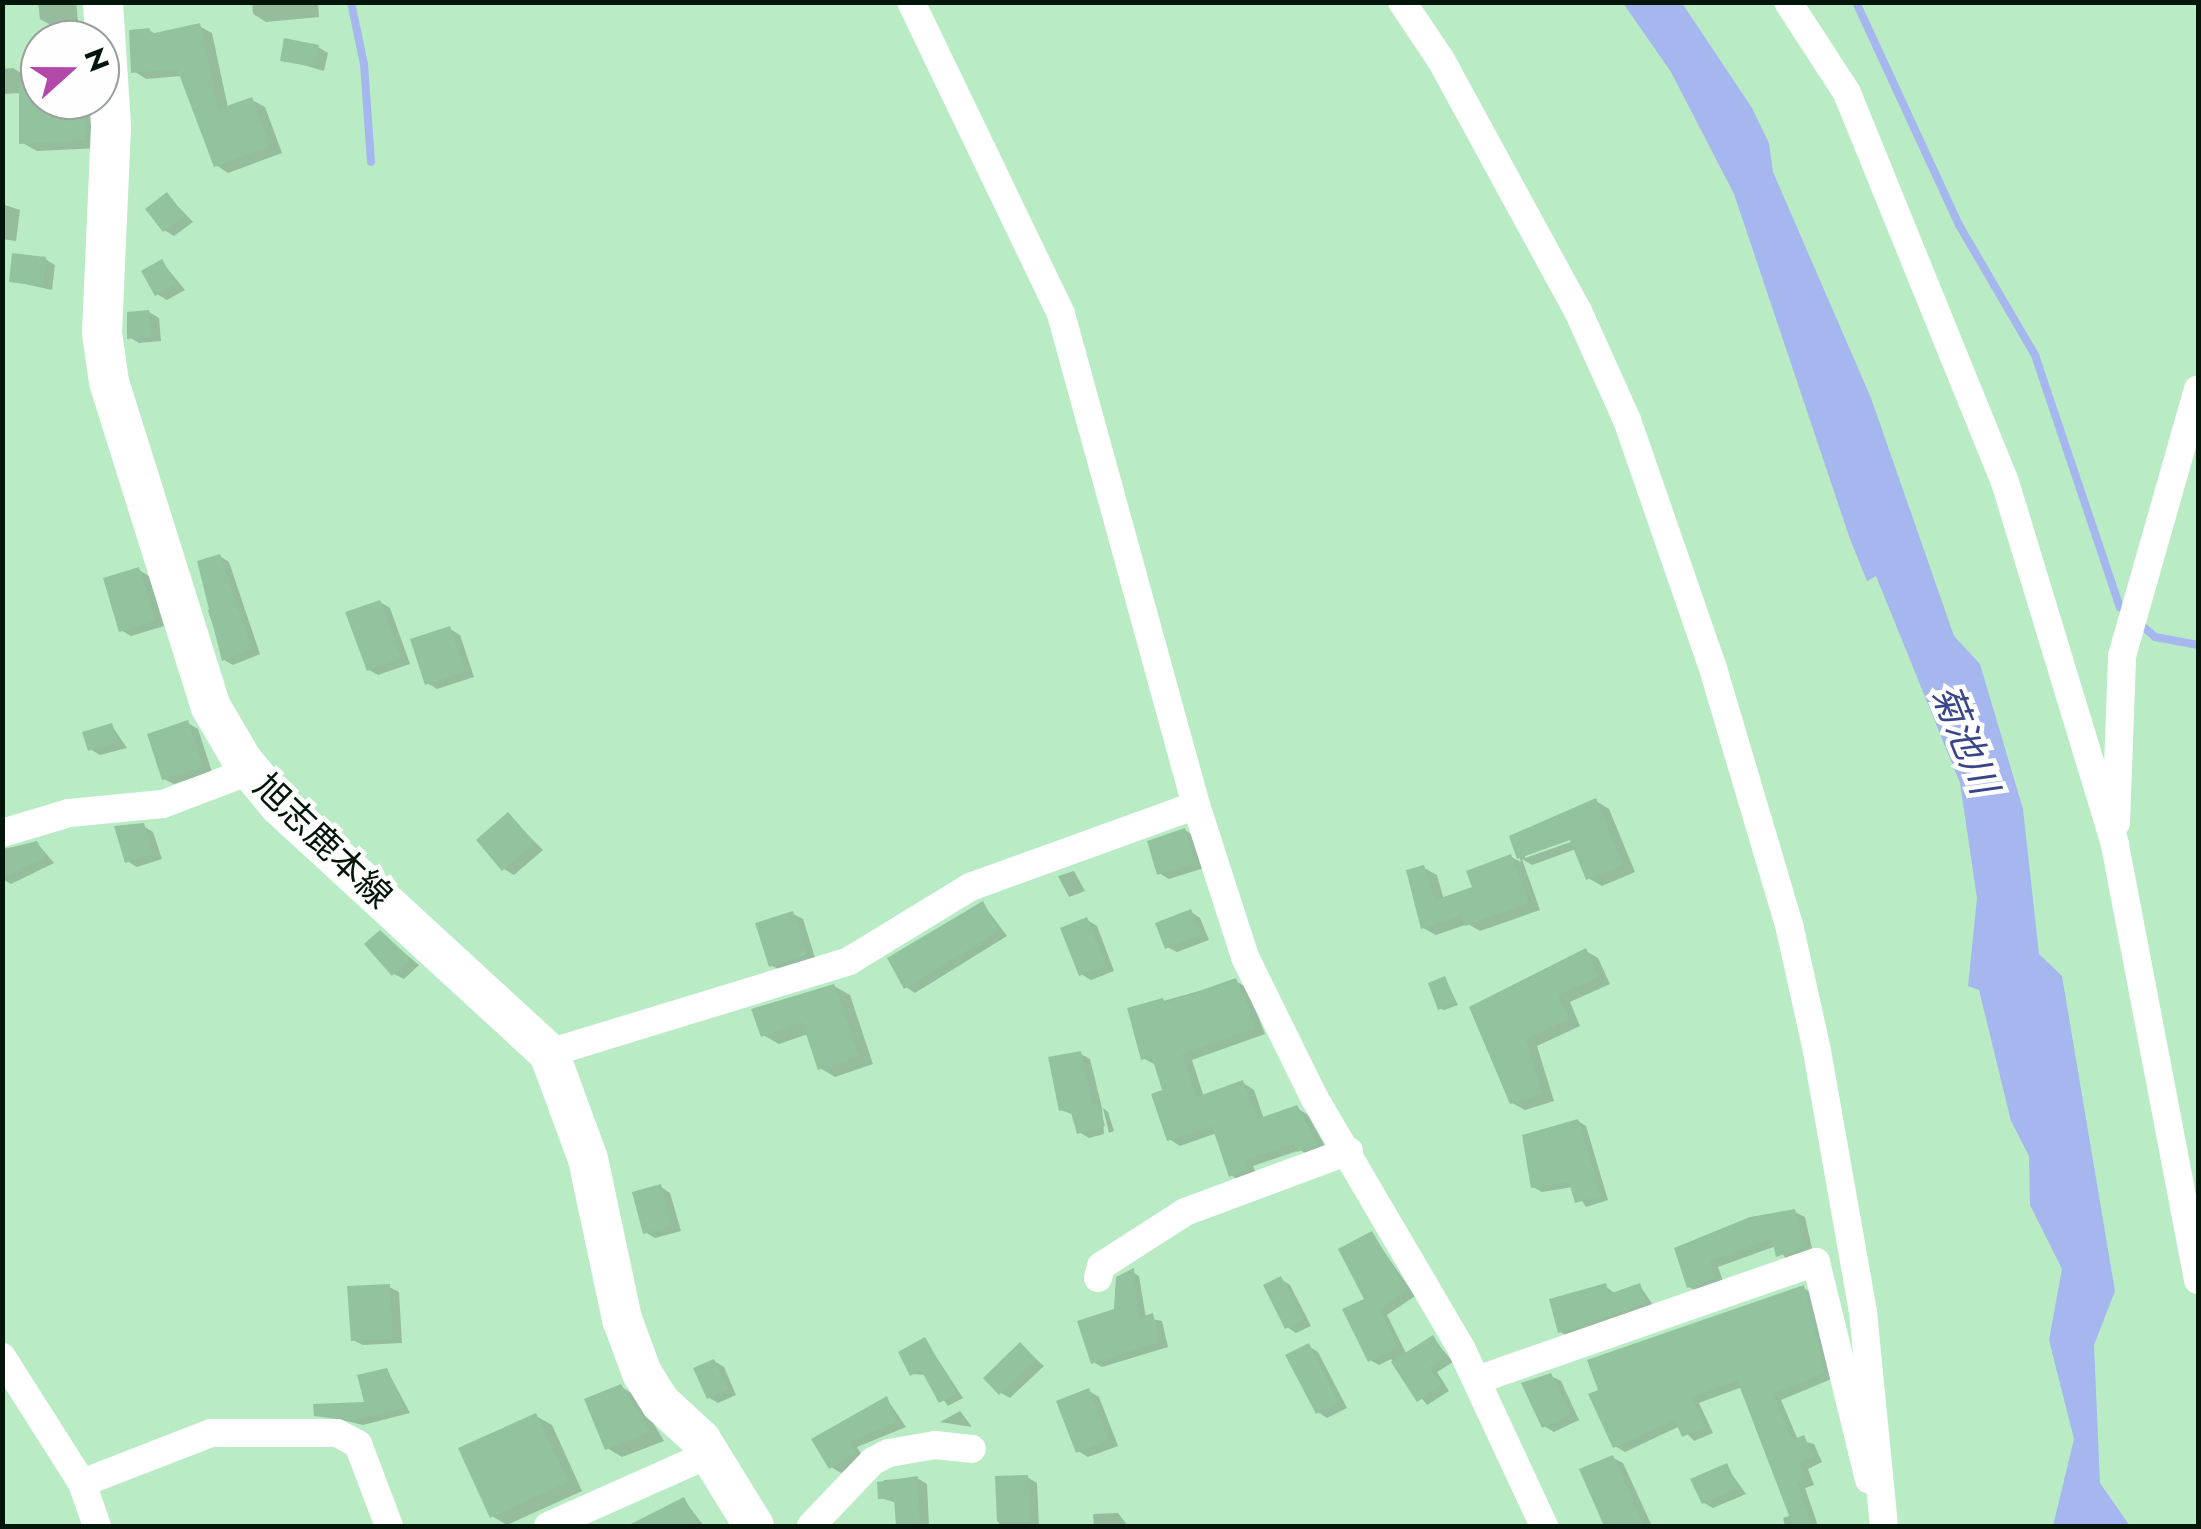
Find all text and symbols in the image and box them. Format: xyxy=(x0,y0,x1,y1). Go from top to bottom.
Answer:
north arrow xyxy=(20,20,120,120)
text: N xyxy=(73,42,120,78)
water label: 菊池川 xyxy=(1923,678,2007,800)
street label: 旭志鹿本線 xyxy=(245,765,401,917)

